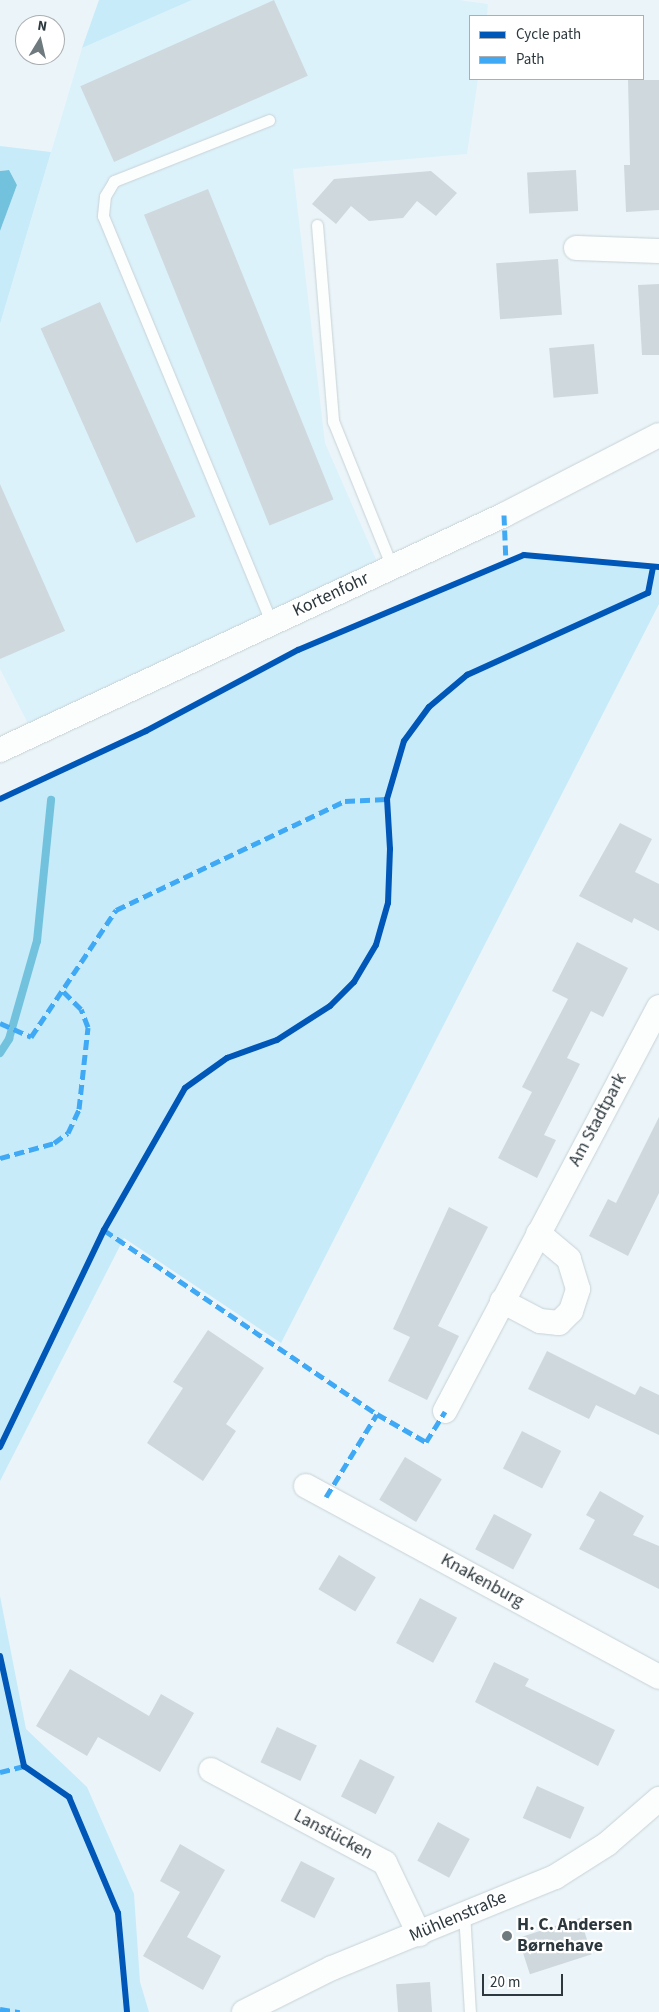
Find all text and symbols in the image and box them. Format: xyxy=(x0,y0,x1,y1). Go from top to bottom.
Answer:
north arrow xyxy=(15,15,65,65)
legend xyxy=(469,15,644,80)
text: N xyxy=(36,16,48,37)
text: Cycle path xyxy=(516,24,581,45)
text: Path xyxy=(516,49,544,70)
street label: Kortenfohr xyxy=(289,568,373,622)
street label: Am Stadtpark xyxy=(564,1070,632,1170)
street label: Knakenburg xyxy=(437,1549,527,1613)
street label: Lanstücken xyxy=(290,1805,376,1865)
street label: Mühlenstraße xyxy=(406,1887,510,1947)
place label: H. C. Andersen Børnehave xyxy=(517,1915,632,1958)
marker: H. C. Andersen Børnehave xyxy=(501,1930,513,1942)
scale bar xyxy=(484,1964,565,1996)
text: 20 m xyxy=(490,1972,520,1993)

